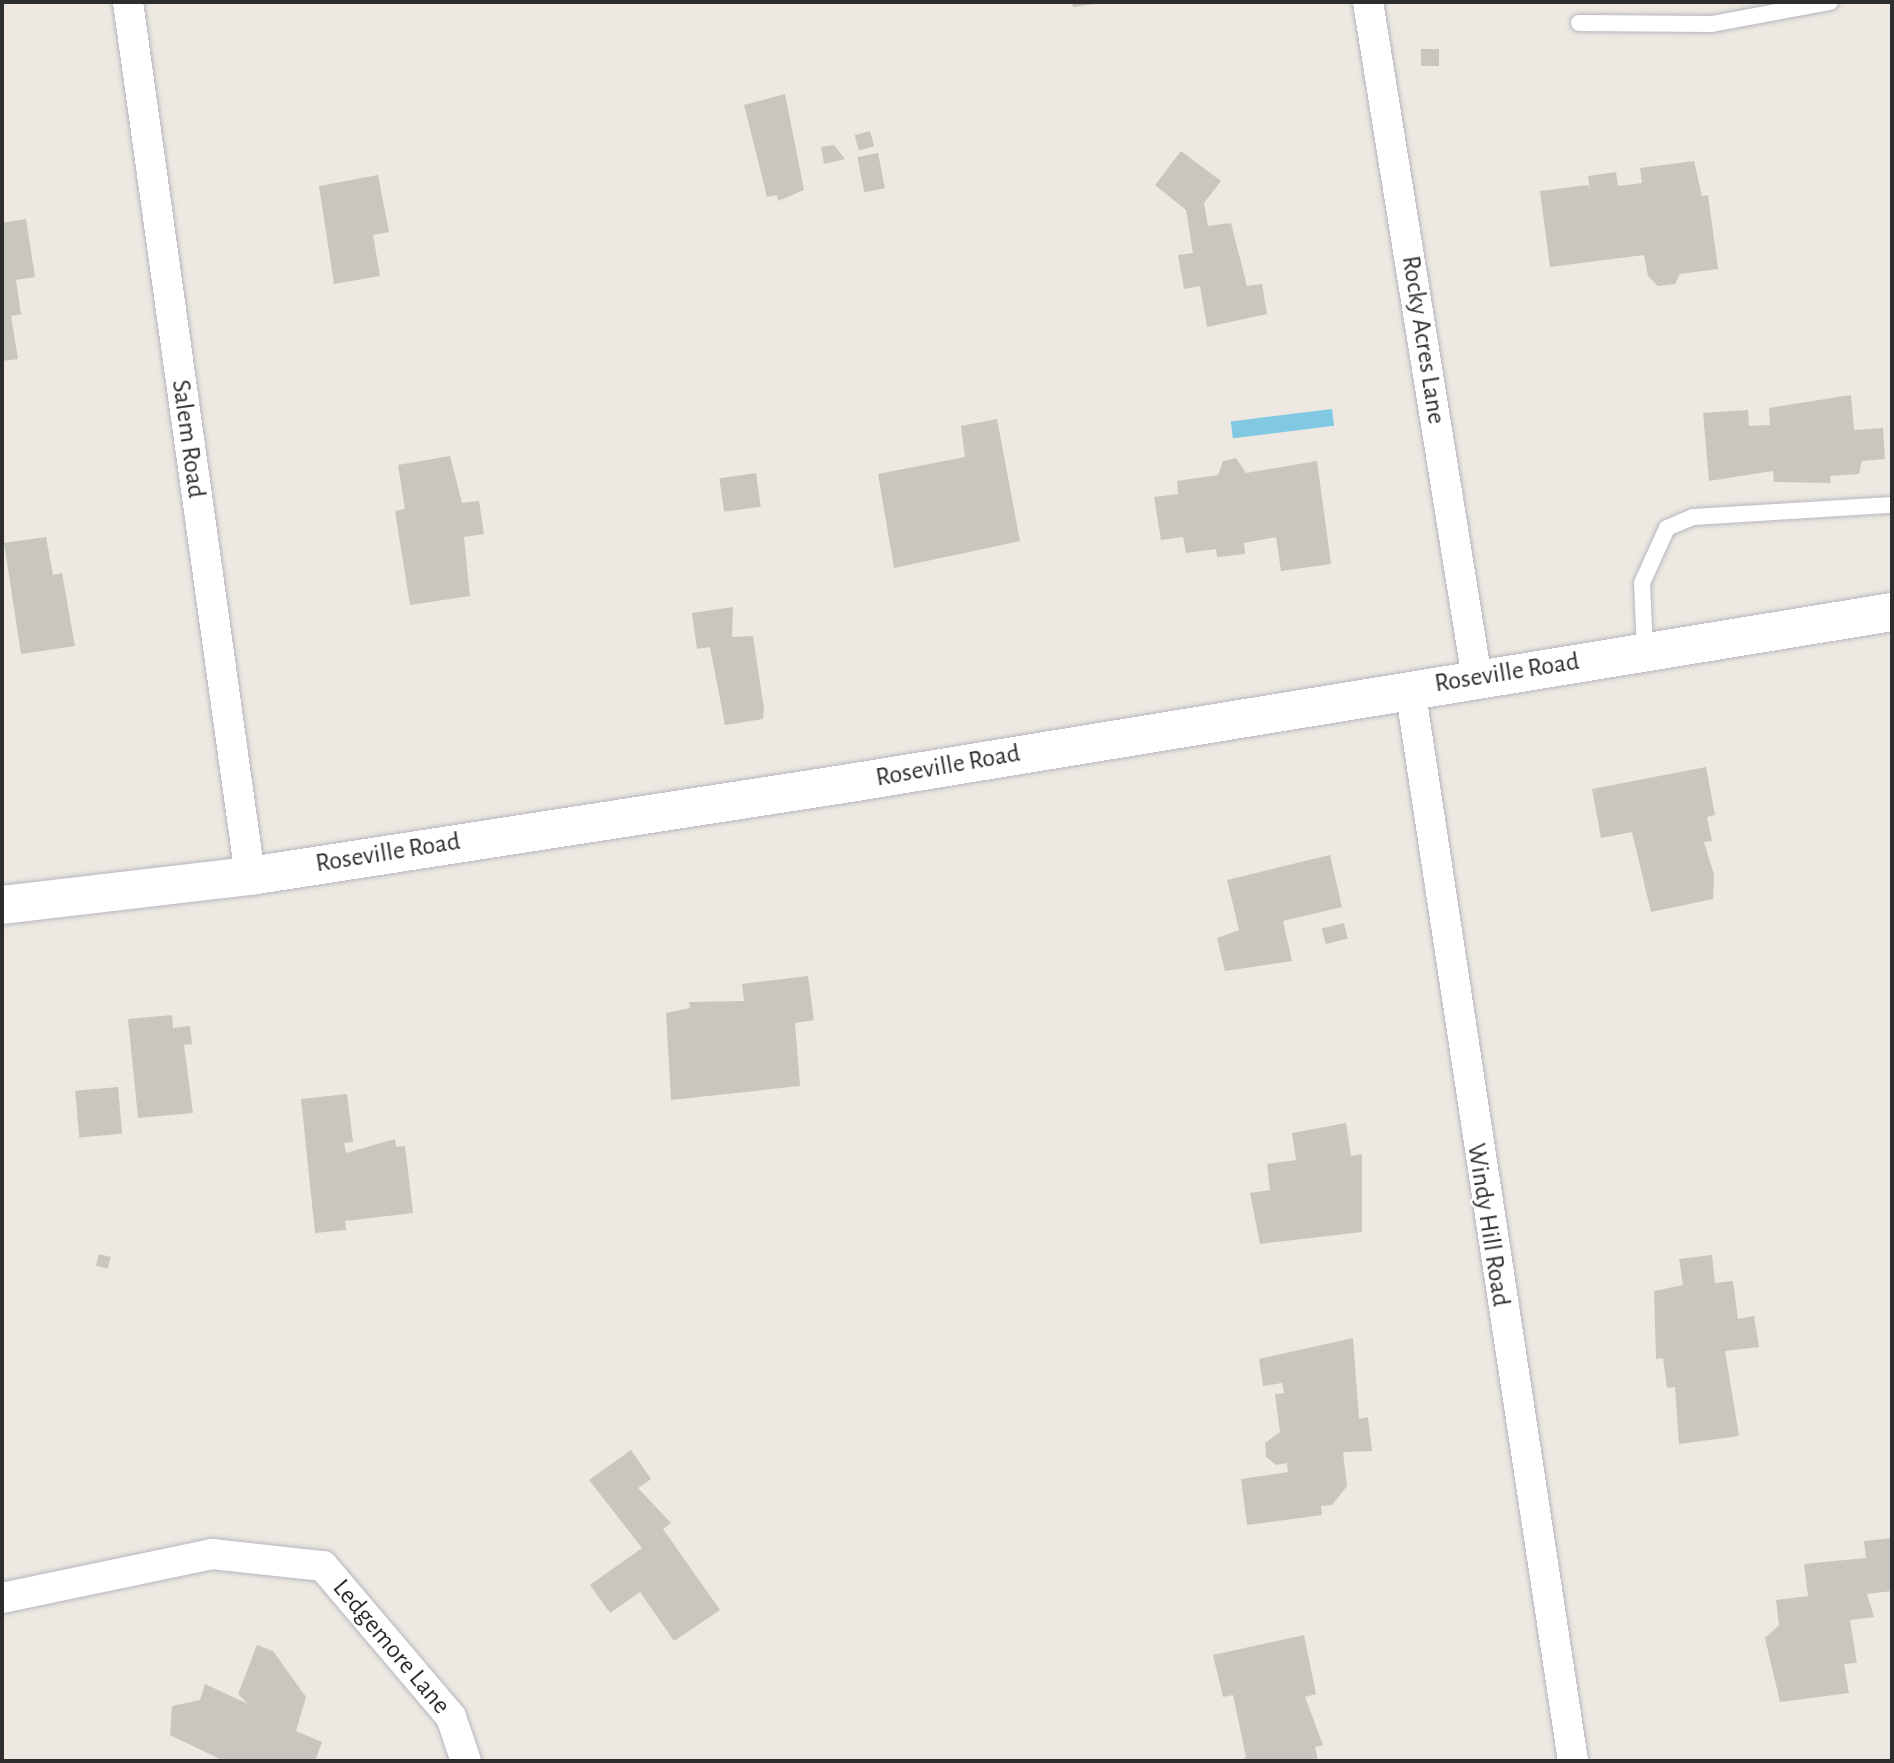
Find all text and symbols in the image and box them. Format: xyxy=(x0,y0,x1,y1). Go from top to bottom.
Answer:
street label: Rocky Acres Lane xyxy=(1394,254,1452,426)
street label: Salem Road xyxy=(164,378,212,500)
street label: Roseville Road xyxy=(1432,646,1582,700)
street label: Roseville Road xyxy=(873,738,1023,794)
street label: Roseville Road xyxy=(313,826,463,880)
street label: Windy Hill Road xyxy=(1460,1141,1516,1309)
street label: Ledgemore Lane xyxy=(326,1573,456,1721)

